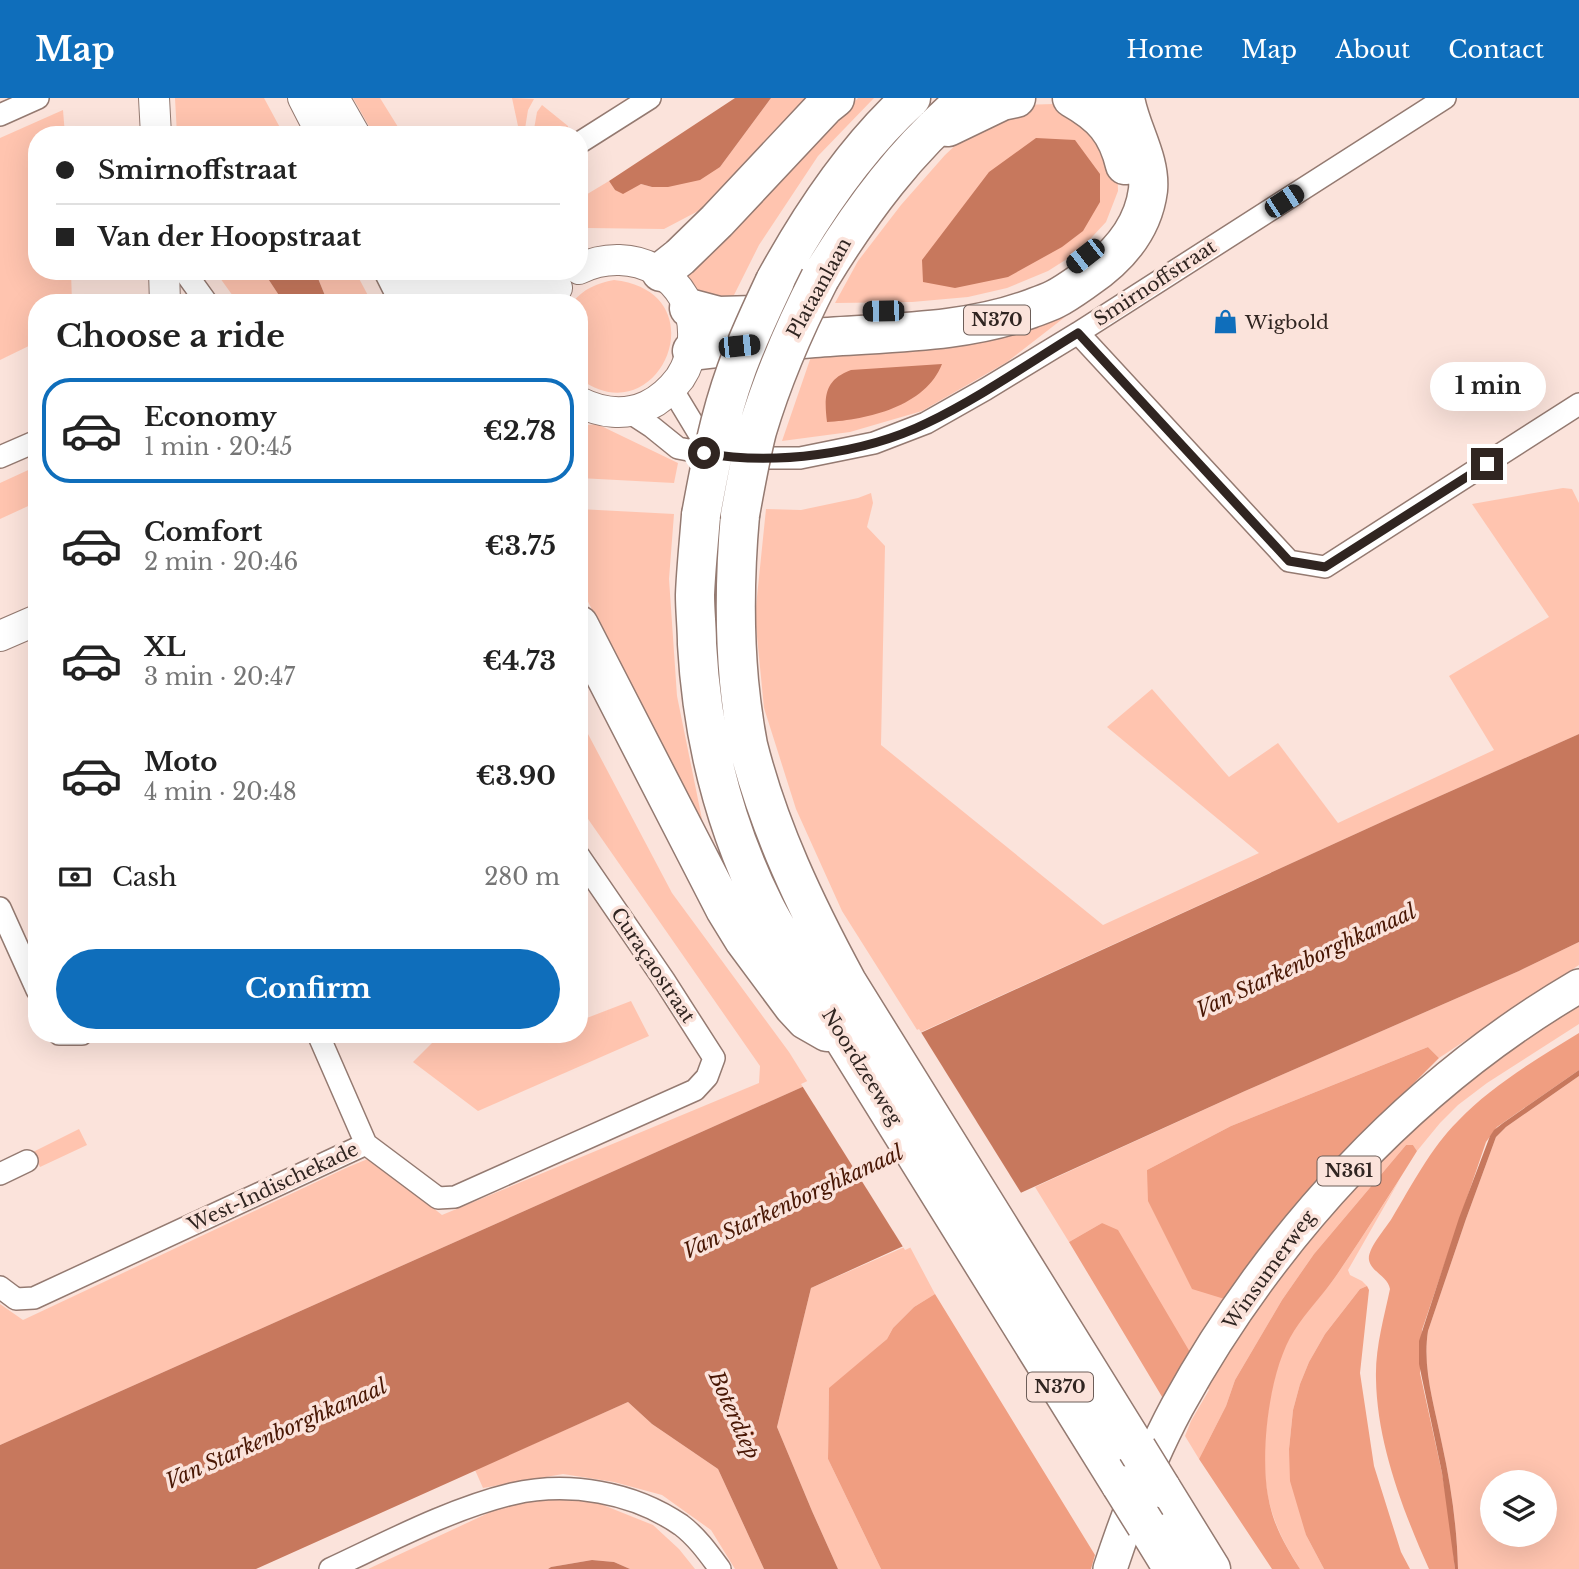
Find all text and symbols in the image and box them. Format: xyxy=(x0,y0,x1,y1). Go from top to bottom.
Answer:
text: Map xyxy=(35,29,115,70)
text: Home xyxy=(1127,35,1203,64)
text: Map xyxy=(1241,35,1297,64)
text: About xyxy=(1335,35,1410,64)
text: Contact xyxy=(1448,35,1544,64)
text: Smirnoffstraat xyxy=(98,154,297,186)
car xyxy=(1261,181,1308,221)
text: Van der Hoopstraat xyxy=(98,221,361,253)
street label: Plataanlaan xyxy=(782,234,856,342)
car xyxy=(1062,235,1109,277)
street label: Smirnoffstraat xyxy=(1090,235,1221,331)
car xyxy=(862,300,905,322)
road number: N370 xyxy=(964,306,1030,334)
shop icon: Wigbold xyxy=(1211,308,1239,336)
place label: Wigbold xyxy=(1244,311,1329,334)
text: Choose a ride xyxy=(56,316,285,356)
car xyxy=(718,333,761,359)
callout: 1 min xyxy=(1429,362,1545,412)
text: 1 min xyxy=(1455,372,1521,400)
icon: car xyxy=(60,399,123,462)
text: Economy xyxy=(144,401,277,433)
text: €2.78 xyxy=(483,415,556,447)
text: 1 min · 20:45 xyxy=(144,433,293,461)
route start xyxy=(688,437,720,469)
route end xyxy=(1471,448,1503,480)
icon: car xyxy=(60,514,123,577)
text: Comfort xyxy=(144,516,262,548)
text: €3.75 xyxy=(485,530,556,562)
text: 2 min · 20:46 xyxy=(144,548,298,576)
icon: car xyxy=(60,629,123,692)
text: XL xyxy=(144,631,186,663)
text: €4.73 xyxy=(483,645,556,677)
text: 3 min · 20:47 xyxy=(144,663,295,691)
icon: car xyxy=(60,744,123,807)
text: Moto xyxy=(144,746,217,778)
text: €3.90 xyxy=(476,760,556,792)
text: 4 min · 20:48 xyxy=(144,778,297,806)
icon: cash xyxy=(56,858,94,896)
text: Cash xyxy=(112,861,177,893)
text: 280 m xyxy=(484,863,560,891)
water label: Van Starkenborghkanaal xyxy=(1192,898,1421,1023)
street label: Curaçaostraat xyxy=(606,903,700,1028)
button: Confirm xyxy=(56,949,560,1029)
street label: Noordzeeweg xyxy=(817,1004,907,1130)
street label: West-Indischekade xyxy=(183,1137,362,1237)
water label: Van Starkenborghkanaal xyxy=(679,1139,908,1264)
road number: N361 xyxy=(1318,1156,1380,1186)
street label: Winsumerweg xyxy=(1217,1205,1320,1335)
water label: Boterdiep xyxy=(703,1366,765,1463)
road number: N370 xyxy=(1027,1372,1093,1402)
water label: Van Starkenborghkanaal xyxy=(161,1373,391,1495)
map controls xyxy=(1480,1470,1557,1547)
button: layers xyxy=(1480,1470,1557,1547)

